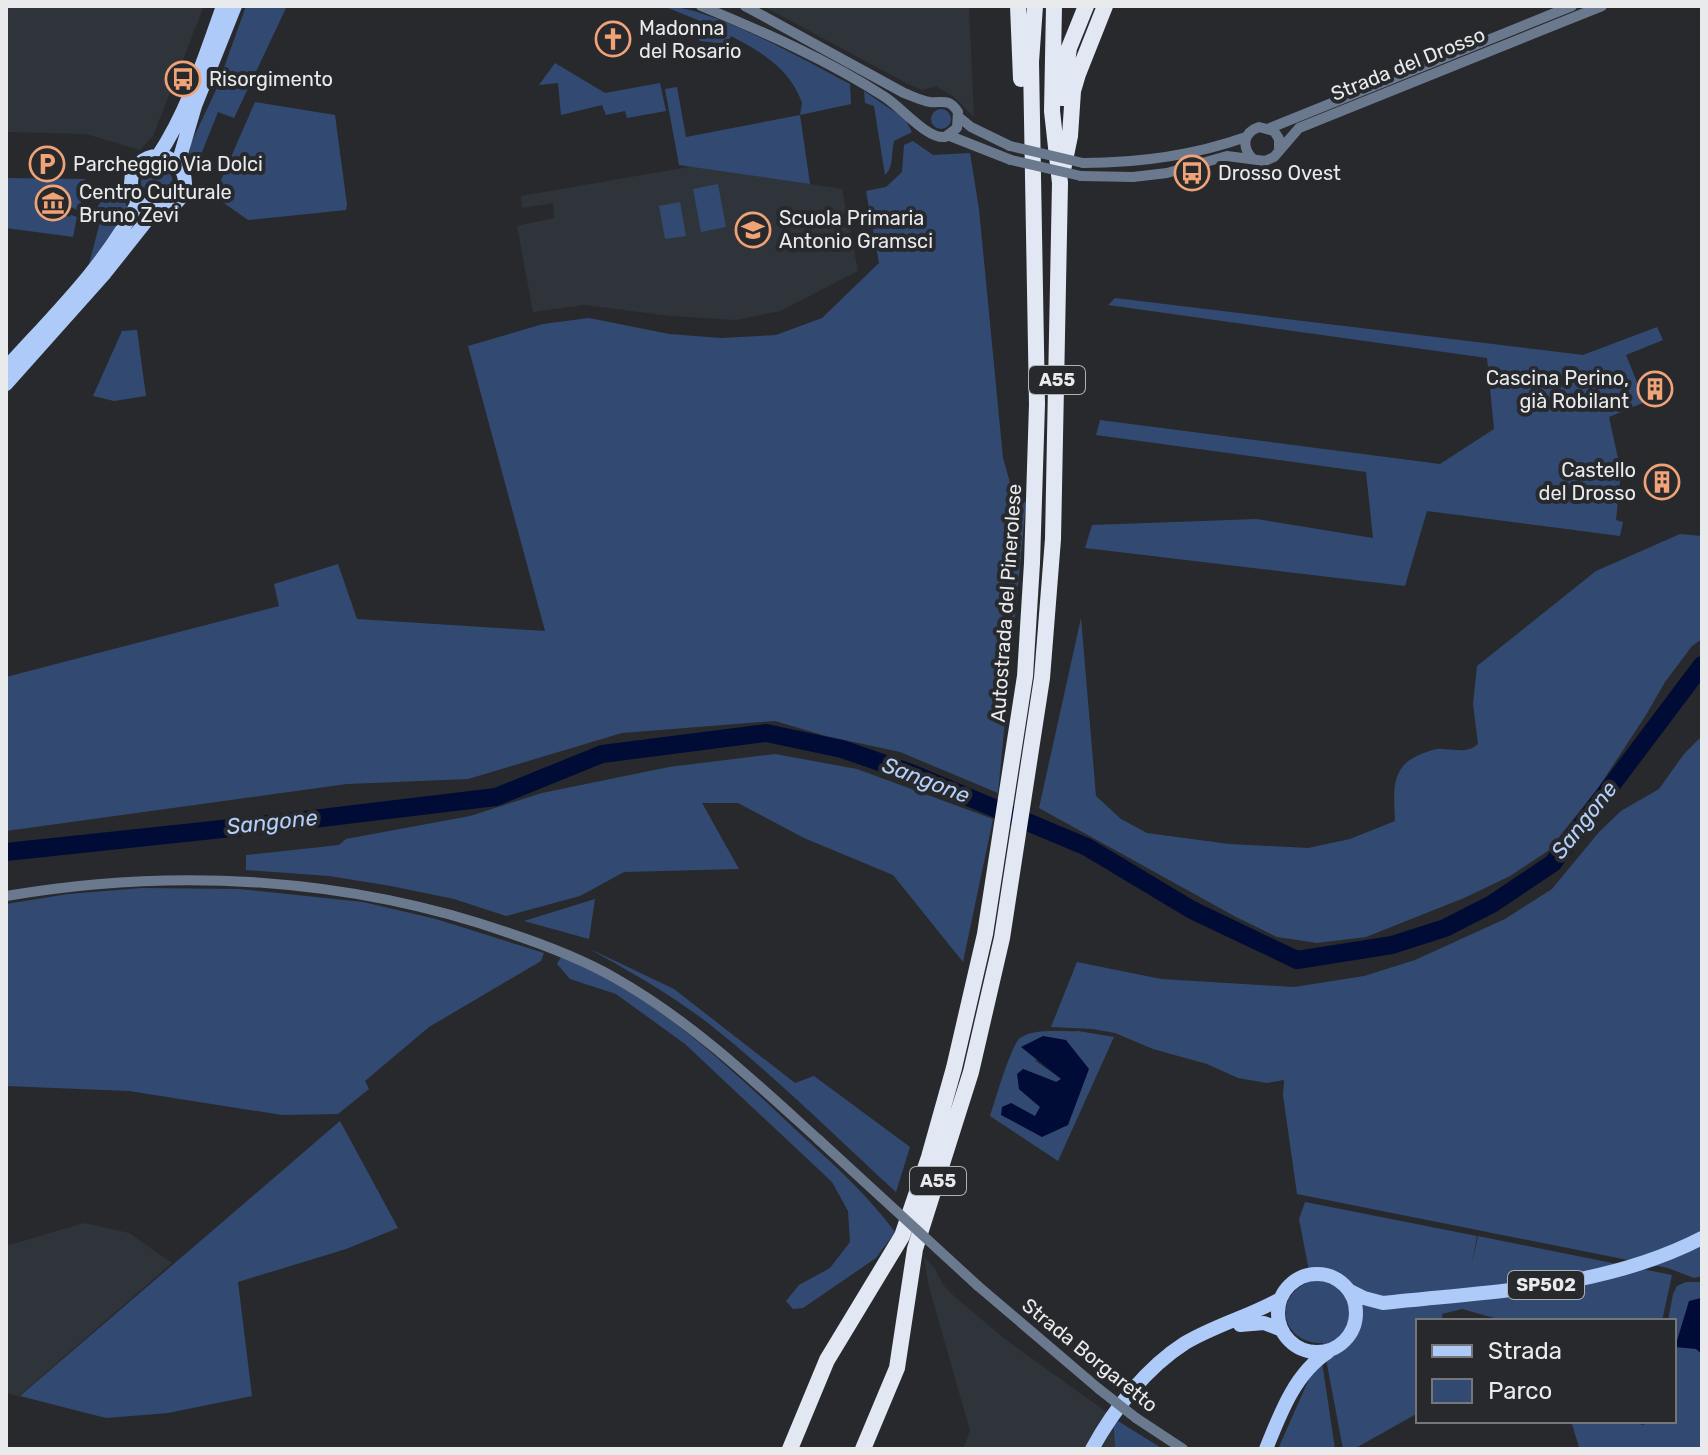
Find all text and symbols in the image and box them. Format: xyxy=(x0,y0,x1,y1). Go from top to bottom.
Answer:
place label: Madonna del Rosario xyxy=(639,16,741,63)
church icon: Madonna del Rosario xyxy=(594,20,632,58)
street label: Strada del Drosso xyxy=(1327,22,1489,106)
bus stop icon: Risorgimento xyxy=(164,60,202,98)
place label: Risorgimento xyxy=(209,67,333,91)
parking icon: Parcheggio Via Dolci xyxy=(28,145,66,183)
place label: Parcheggio Via Dolci xyxy=(73,152,263,176)
bus stop icon: Drosso Ovest xyxy=(1173,154,1211,192)
place label: Drosso Ovest xyxy=(1218,161,1341,185)
place label: Centro Culturale Bruno Zevi xyxy=(79,180,232,227)
museum icon: Centro Culturale Bruno Zevi xyxy=(34,184,72,222)
place label: Scuola Primaria Antonio Gramsci xyxy=(779,206,933,253)
school or university icon: Scuola Primaria Antonio Gramsci xyxy=(734,211,772,249)
road number: A55 xyxy=(1029,366,1085,394)
place label: Cascina Perino, già Robilant xyxy=(1486,366,1629,413)
building icon: Cascina Perino, già Robilant xyxy=(1636,370,1674,408)
place label: Castello del Drosso xyxy=(1539,458,1636,505)
building icon: Castello del Drosso xyxy=(1643,463,1681,501)
street label: Autostrada del Pinerolese xyxy=(986,483,1026,723)
water label: Sangone xyxy=(879,751,973,809)
water label: Sangone xyxy=(1545,776,1623,864)
water label: Sangone xyxy=(225,804,319,840)
road number: A55 xyxy=(910,1167,966,1195)
road number: SP502 xyxy=(1508,1271,1584,1299)
street label: Strada Borgaretto xyxy=(1017,1293,1163,1417)
legend xyxy=(1416,1319,1676,1423)
text: Strada xyxy=(1488,1337,1562,1365)
text: Parco xyxy=(1488,1377,1552,1405)

